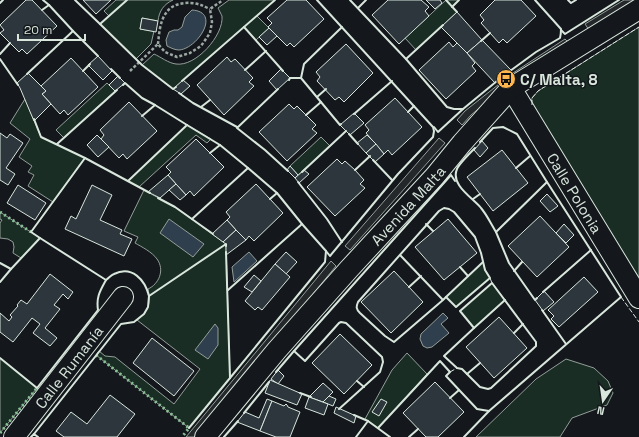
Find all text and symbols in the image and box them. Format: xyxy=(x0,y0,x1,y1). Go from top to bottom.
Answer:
scale bar xyxy=(18,16,85,42)
text: 20 m xyxy=(24,22,52,38)
bus stop icon: C/ Malta, 8 xyxy=(495,68,517,90)
place label: C/ Malta, 8 xyxy=(520,70,597,89)
street label: Calle Polonia xyxy=(543,149,607,237)
street label: Avenida Malta xyxy=(366,161,449,249)
street label: Calle Rumanía xyxy=(30,321,107,412)
north arrow xyxy=(583,381,623,421)
text: N xyxy=(596,403,606,418)

